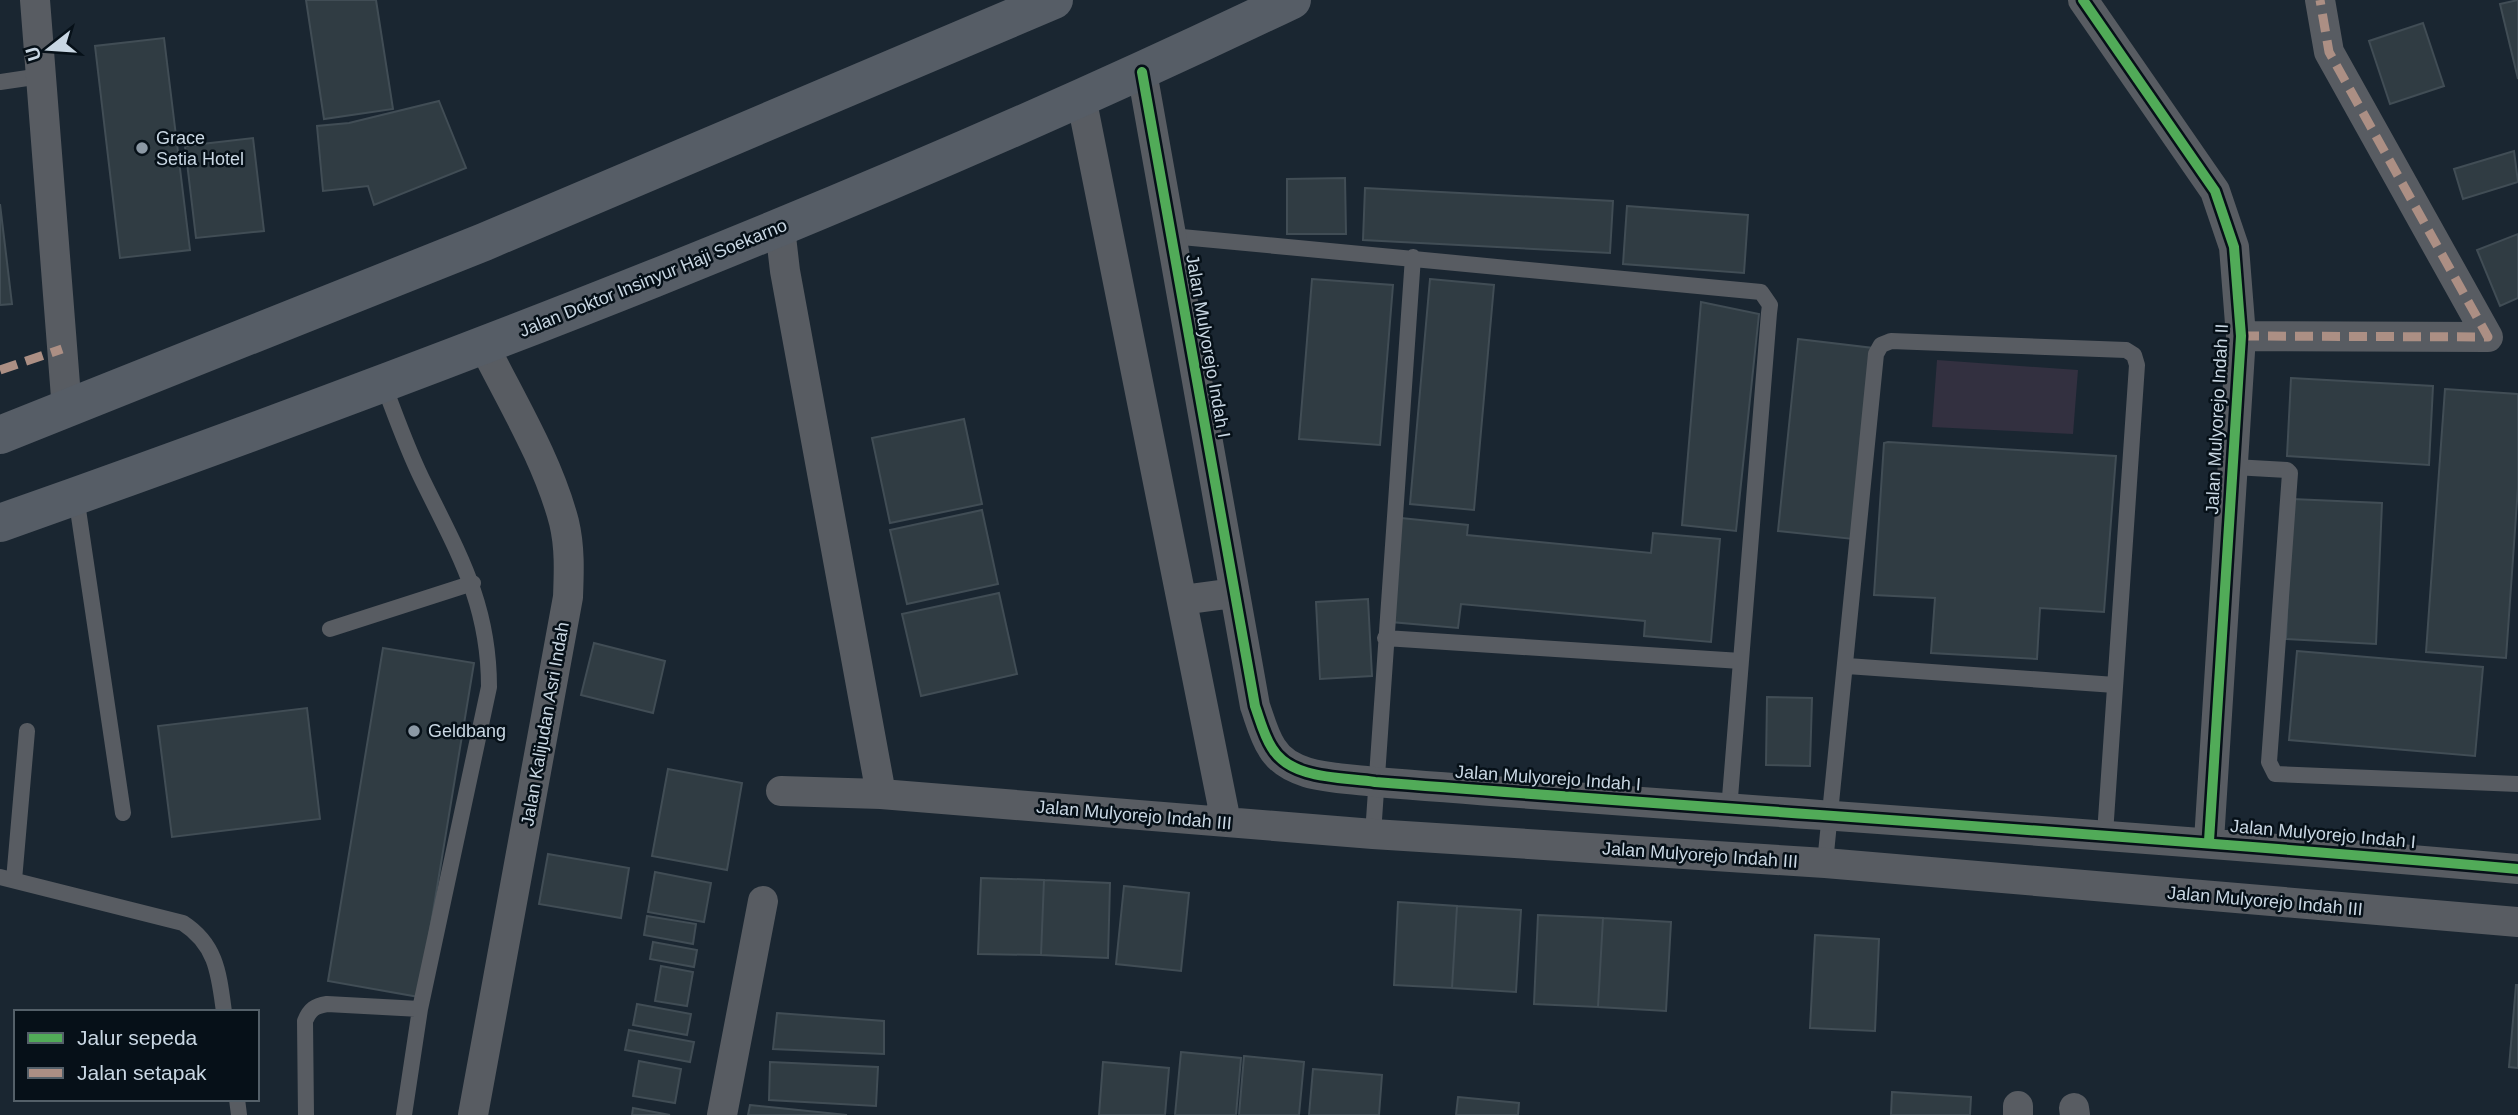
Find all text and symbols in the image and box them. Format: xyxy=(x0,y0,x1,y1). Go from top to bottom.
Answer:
north arrow xyxy=(14,14,84,84)
text: U xyxy=(21,44,45,63)
place label: Grace Setia Hotel xyxy=(156,128,244,169)
marker: Grace Setia Hotel xyxy=(134,140,150,156)
street label: Jalan Doktor Insinyur Haji Soekarno xyxy=(516,215,790,341)
street label: Jalan Mulyorejo Indah I xyxy=(1182,253,1234,439)
street label: Jalan Mulyorejo Indah II xyxy=(2202,323,2232,515)
street label: Jalan Kalijudan Asri Indah xyxy=(517,620,573,828)
place label: Geldbang xyxy=(428,721,506,741)
marker: Geldbang xyxy=(406,723,422,739)
street label: Jalan Mulyorejo Indah I xyxy=(1454,762,1642,794)
street label: Jalan Mulyorejo Indah III xyxy=(1035,796,1233,834)
street label: Jalan Mulyorejo Indah I xyxy=(2229,816,2417,852)
street label: Jalan Mulyorejo Indah III xyxy=(1601,838,1799,872)
street label: Jalan Mulyorejo Indah III xyxy=(2166,882,2364,920)
legend xyxy=(14,1010,259,1101)
text: Jalur sepeda xyxy=(77,1026,198,1049)
text: Jalan setapak xyxy=(77,1061,207,1084)

